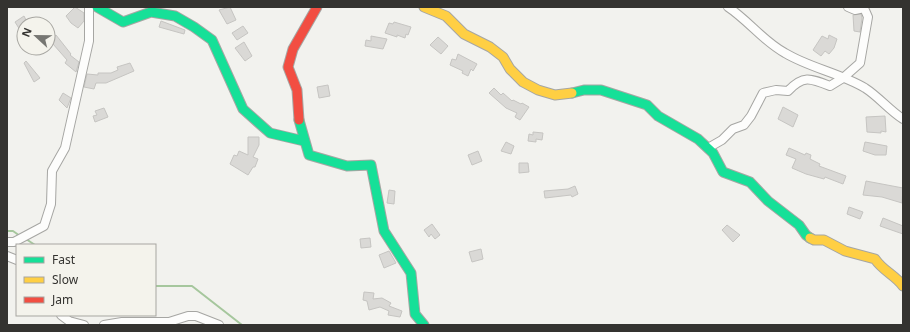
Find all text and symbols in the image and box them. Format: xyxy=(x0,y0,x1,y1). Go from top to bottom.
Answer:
north arrow xyxy=(16,16,56,56)
text: N xyxy=(18,25,35,39)
legend xyxy=(16,244,156,316)
text: Fast xyxy=(52,251,76,268)
text: Slow xyxy=(52,271,79,288)
text: Jam xyxy=(51,291,73,308)

